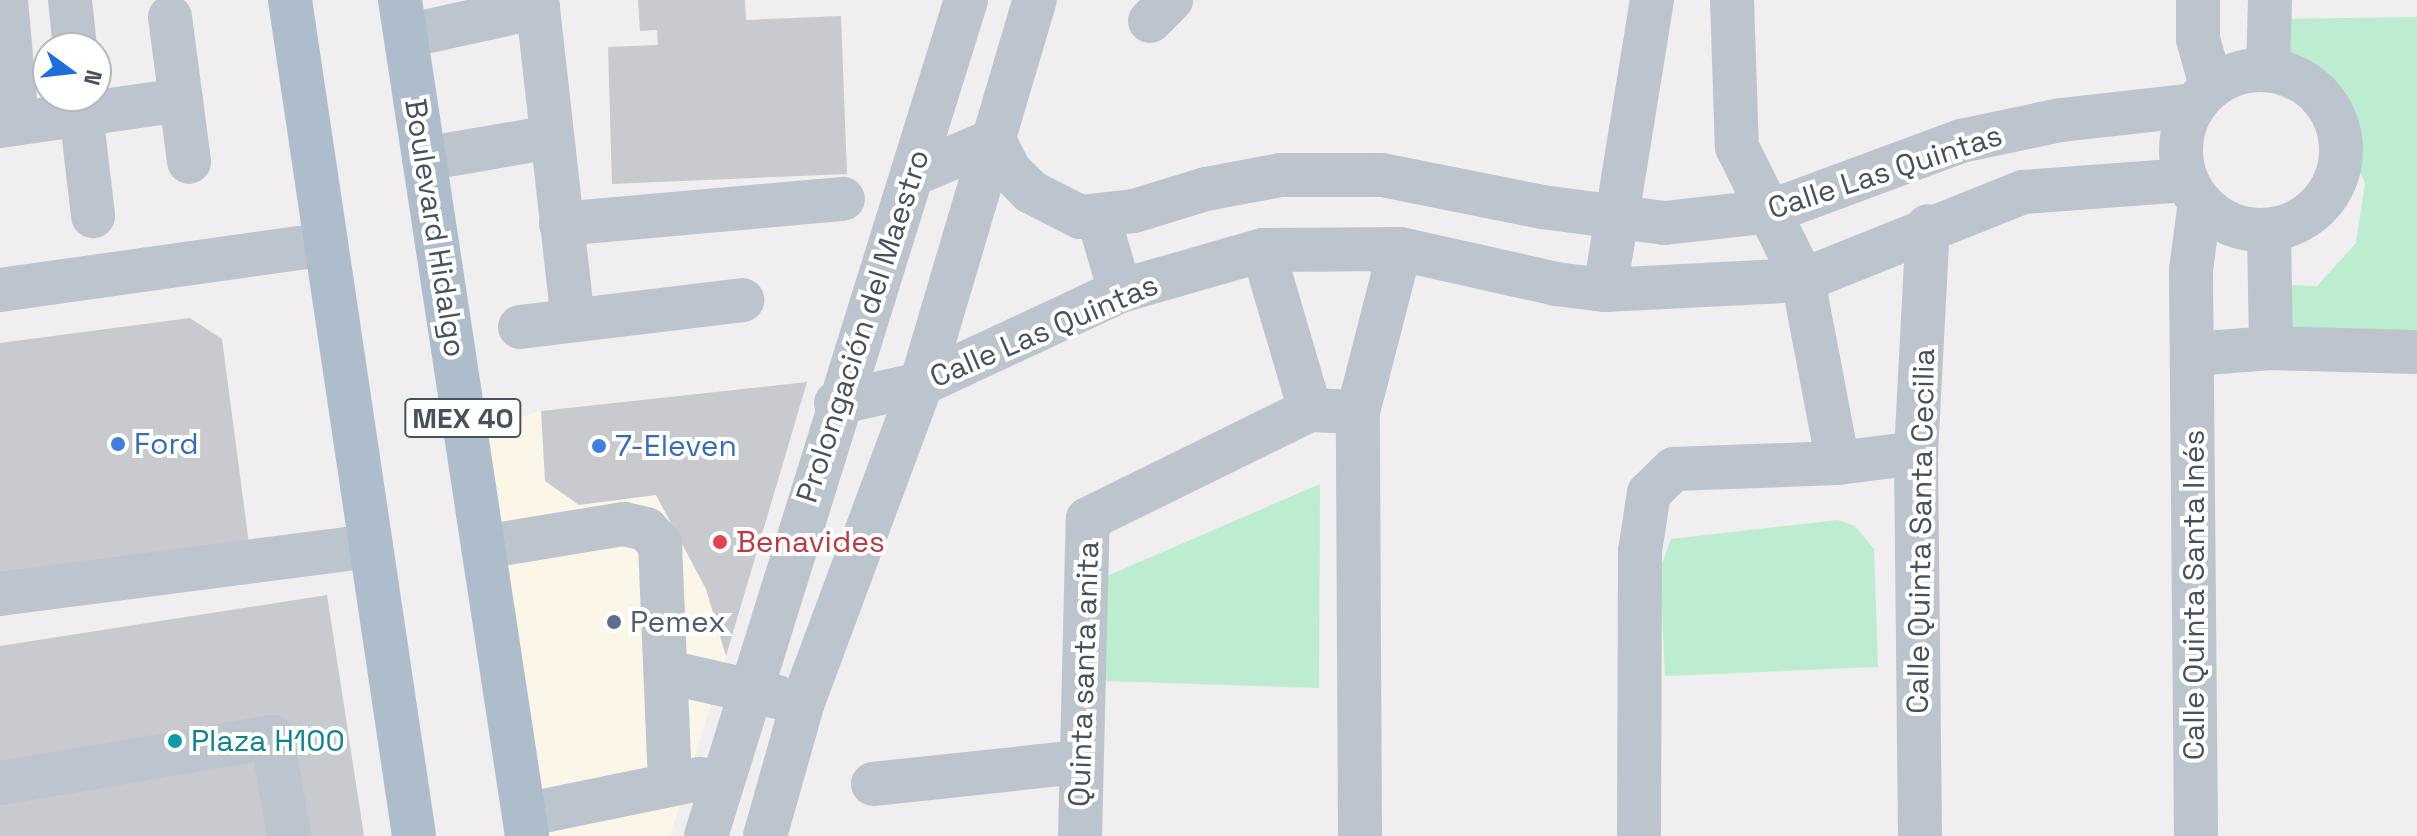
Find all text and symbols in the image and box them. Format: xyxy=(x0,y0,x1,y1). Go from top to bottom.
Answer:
north arrow xyxy=(32,32,112,112)
text: N xyxy=(78,67,109,88)
street label: Boulevard Hidalgo xyxy=(397,96,473,360)
street label: Calle Las Quintas xyxy=(1763,117,2007,227)
street label: Prolongación del Maestro xyxy=(789,145,937,507)
street label: Calle Las Quintas xyxy=(925,267,1163,395)
street label: Calle Quinta Santa Cecilia xyxy=(1900,348,1942,714)
road number: MEX 40 xyxy=(403,394,523,442)
place label: Ford xyxy=(134,426,199,462)
place label: 7-Eleven xyxy=(615,428,737,464)
street label: Calle Quinta Santa Inés xyxy=(2176,430,2212,760)
marker: Ford xyxy=(109,435,127,453)
marker: 7-Eleven xyxy=(590,437,608,455)
place label: Benavides xyxy=(736,524,885,560)
marker: Benavides xyxy=(711,533,729,551)
street label: Quinta santa anita xyxy=(1061,540,1107,808)
place label: Pemex xyxy=(630,604,726,640)
marker: Pemex xyxy=(605,613,623,631)
place label: Plaza H100 xyxy=(191,723,345,759)
marker: Plaza H100 xyxy=(166,732,184,750)

